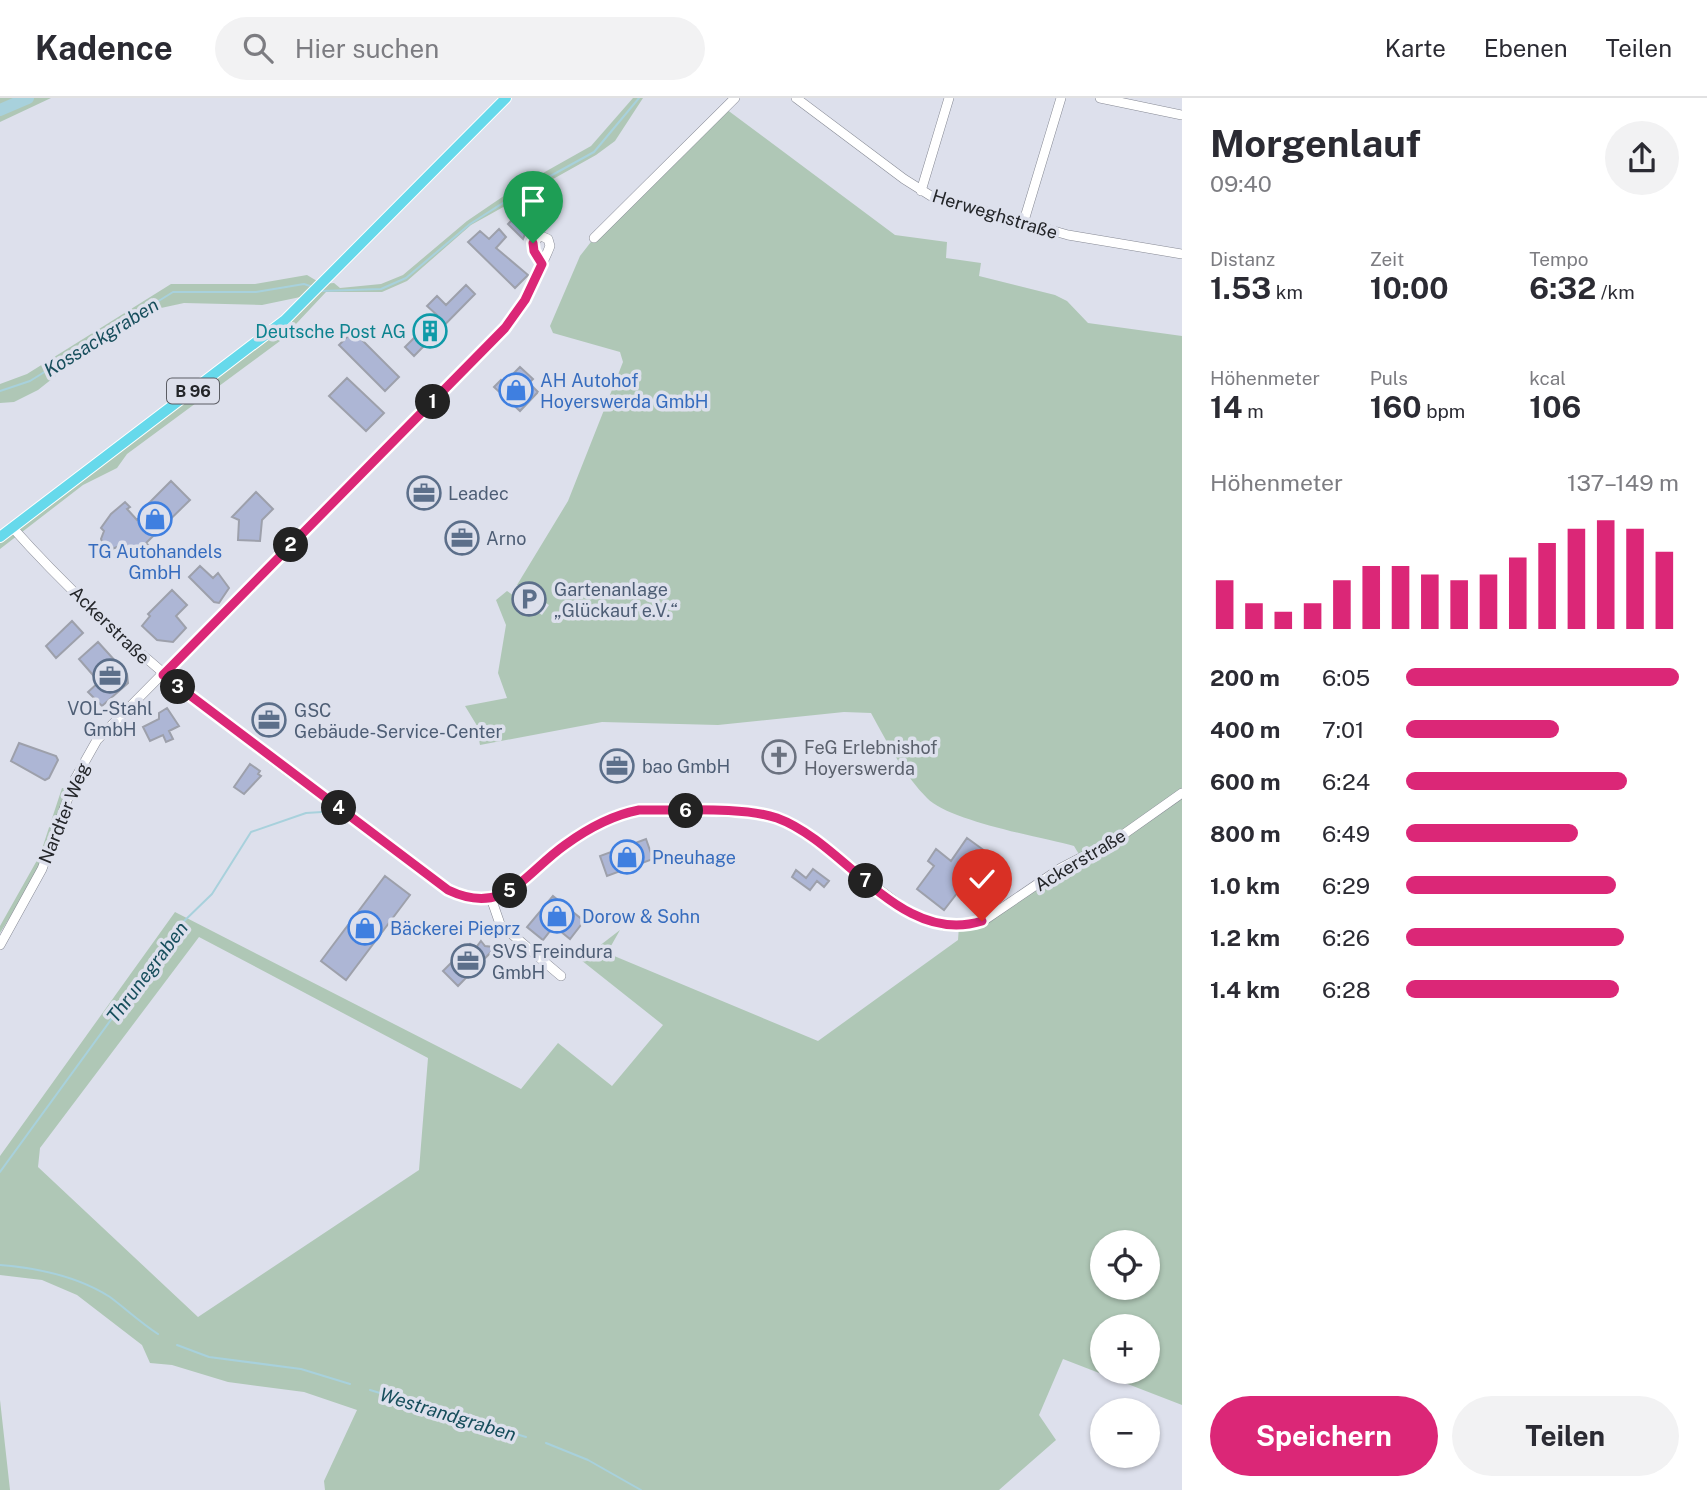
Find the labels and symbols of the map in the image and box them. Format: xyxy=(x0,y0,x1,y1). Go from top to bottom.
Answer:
pin xyxy=(503,171,563,243)
street label: Herweghstraße xyxy=(930,185,1060,243)
water label: Kossackgraben xyxy=(40,293,162,381)
building icon: Deutsche Post AG xyxy=(411,312,449,350)
place label: Deutsche Post AG xyxy=(255,321,406,342)
place label: AH Autohof Hoyerswerda GmbH xyxy=(540,370,709,412)
shop icon: AH Autohof Hoyerswerda GmbH xyxy=(497,371,535,409)
road number: B 96 xyxy=(167,378,219,404)
pin: 1 xyxy=(416,384,450,420)
office icon: Leadec xyxy=(405,474,443,512)
place label: Leadec xyxy=(448,483,509,504)
shop icon: TG Autohandels GmbH xyxy=(136,500,174,538)
office icon: Arno xyxy=(443,519,481,557)
pin: 2 xyxy=(274,528,308,562)
place label: Arno xyxy=(486,528,526,549)
place label: TG Autohandels GmbH xyxy=(88,541,222,583)
place label: Gartenanlage „Glückauf e.V.“ xyxy=(554,579,678,621)
parking icon: Gartenanlage „Glückauf e.V.“ xyxy=(510,580,548,618)
street label: Ackerstraße xyxy=(66,582,154,668)
office icon: VOL-Stahl GmbH xyxy=(91,657,129,695)
pin: 3 xyxy=(160,670,196,704)
place label: VOL-Stahl GmbH xyxy=(67,698,153,740)
place label: GSC Gebäude-Service-Center xyxy=(294,700,502,742)
office icon: GSC Gebäude-Service-Center xyxy=(250,701,288,739)
place label: FeG Erlebnishof Hoyerswerda xyxy=(804,737,937,779)
church icon: FeG Erlebnishof Hoyerswerda xyxy=(760,738,798,776)
office icon: bao GmbH xyxy=(598,747,636,785)
place label: bao GmbH xyxy=(642,756,730,777)
street label: Nardter Weg xyxy=(34,760,94,866)
pin: 4 xyxy=(322,790,356,826)
pin: 6 xyxy=(668,794,704,828)
street label: Ackerstraße xyxy=(1031,825,1129,895)
shop icon: Pneuhage xyxy=(608,838,646,876)
place label: Pneuhage xyxy=(652,847,736,868)
pin xyxy=(952,849,1012,921)
pin: 7 xyxy=(848,864,884,898)
pin: 5 xyxy=(492,874,528,908)
shop icon: Dorow & Sohn xyxy=(538,897,576,935)
place label: Dorow & Sohn xyxy=(582,906,700,927)
shop icon: Bäckerei Pieprz xyxy=(346,909,384,947)
water label: Thrunegraben xyxy=(102,917,192,1027)
place label: Bäckerei Pieprz xyxy=(390,918,520,939)
place label: SVS Freindura GmbH xyxy=(492,941,613,983)
office icon: SVS Freindura GmbH xyxy=(449,942,487,980)
water label: Westrandgraben xyxy=(377,1383,519,1445)

